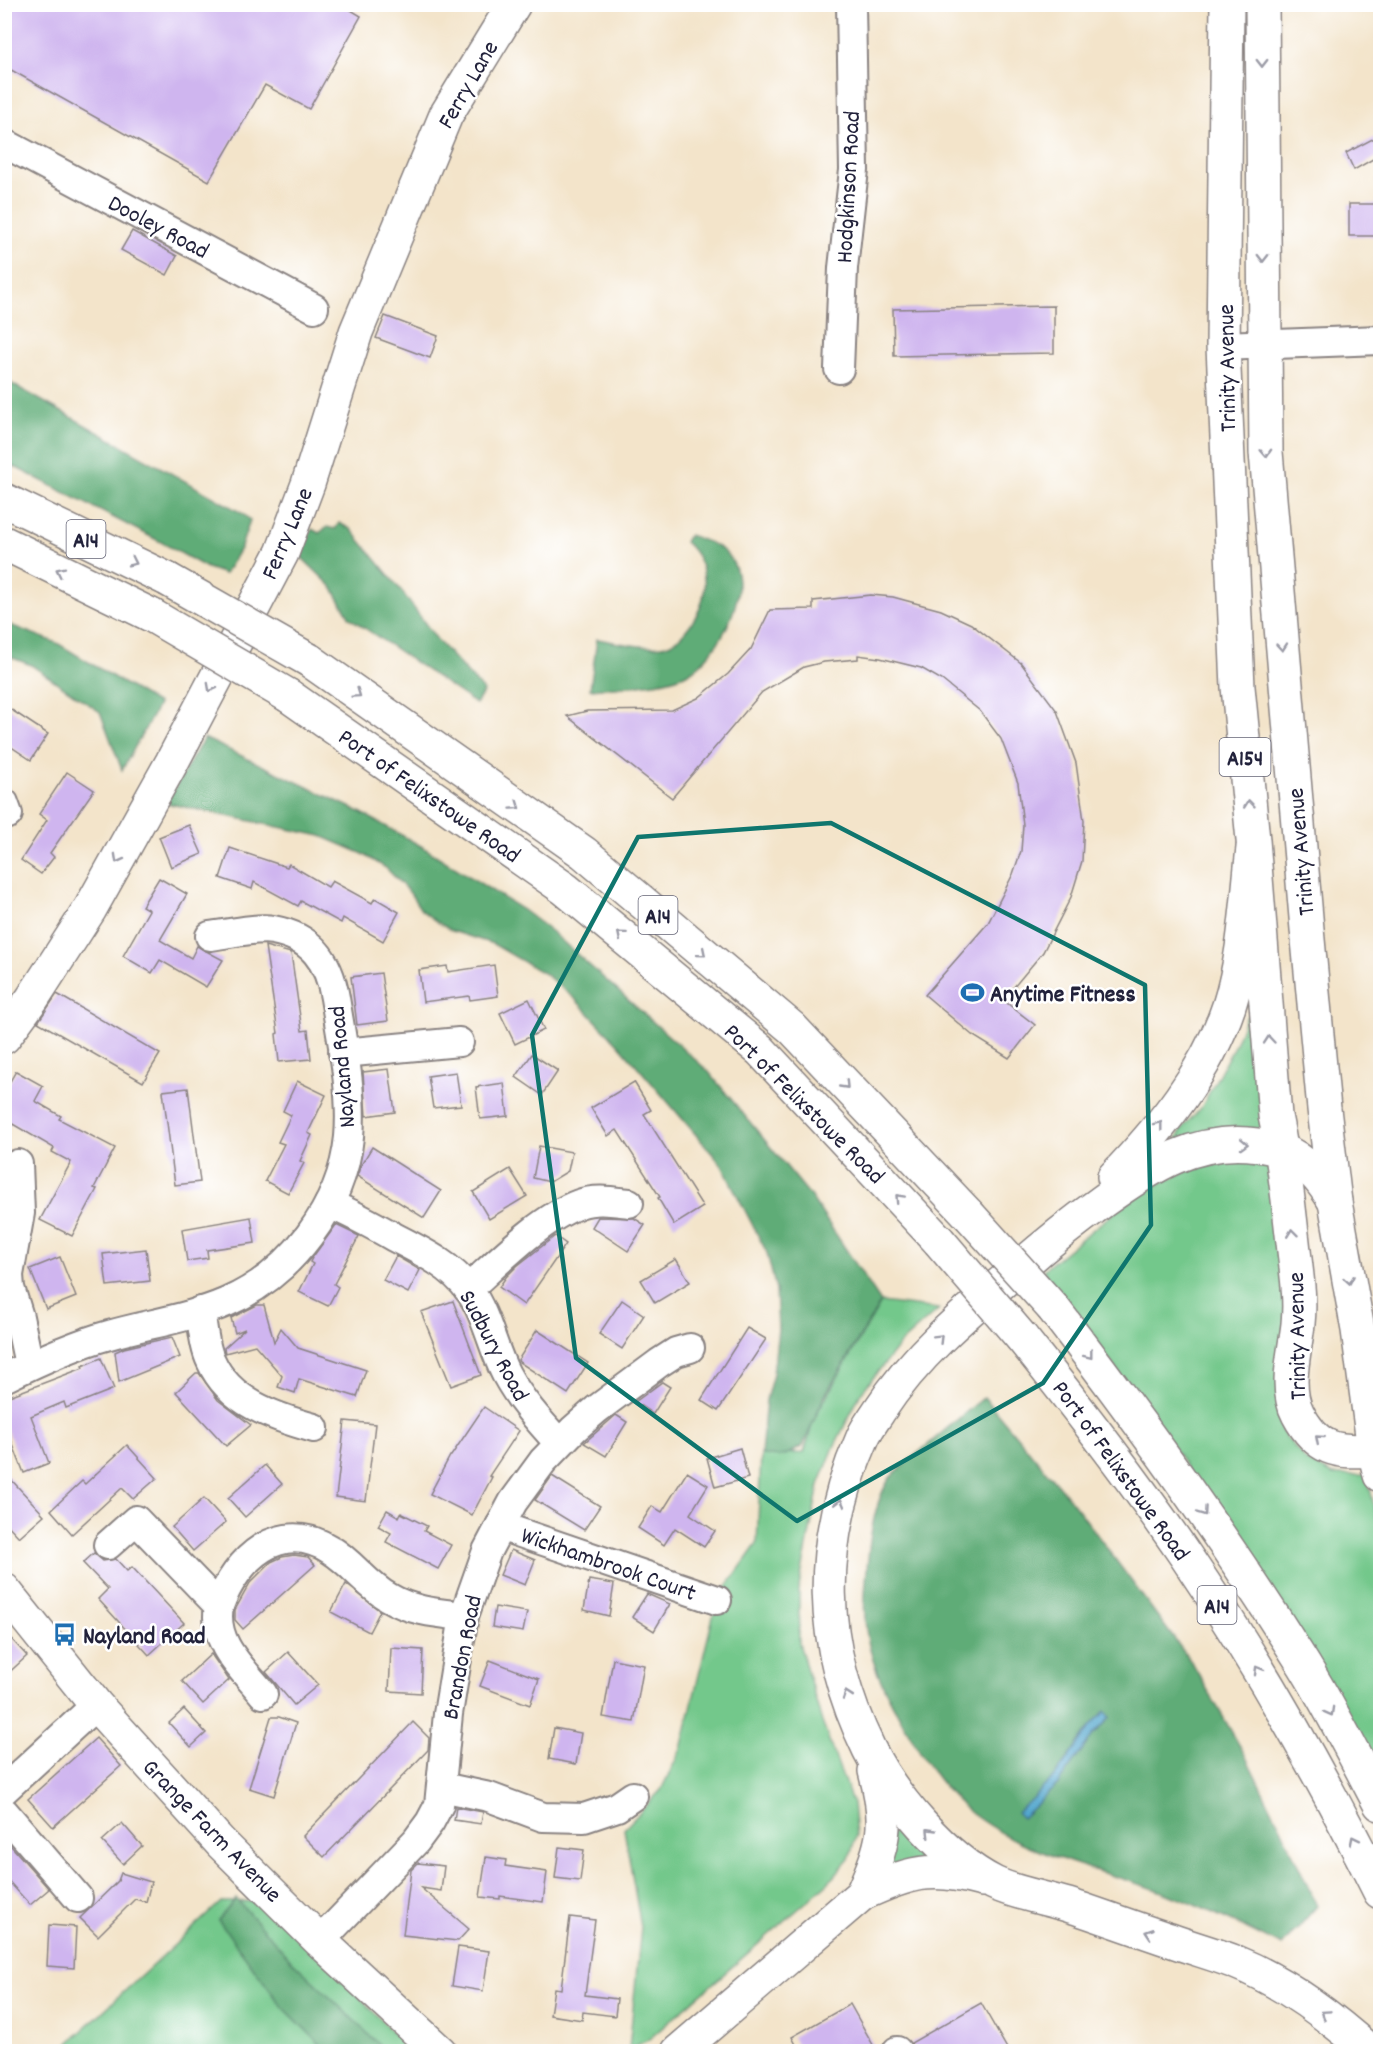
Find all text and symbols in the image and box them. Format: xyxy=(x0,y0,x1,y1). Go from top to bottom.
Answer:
street label: Ferry Lane xyxy=(431,35,509,136)
one-way arrow xyxy=(1256,58,1268,67)
street label: Hodgkinson Road xyxy=(829,110,871,264)
street label: Dooley Road xyxy=(101,188,214,270)
one-way arrow xyxy=(1257,253,1269,262)
street label: Trinity Avenue xyxy=(1211,304,1247,432)
one-way arrow xyxy=(1259,448,1272,457)
street label: Ferry Lane xyxy=(254,483,323,585)
road number: A14 xyxy=(66,520,106,558)
one-way arrow xyxy=(126,555,137,567)
one-way arrow xyxy=(56,567,67,578)
one-way arrow xyxy=(1276,643,1289,652)
one-way arrow xyxy=(207,682,218,692)
one-way arrow xyxy=(350,687,361,698)
street label: Port of Felixstowe Road xyxy=(330,722,526,873)
road number: A154 xyxy=(1220,738,1270,776)
street label: Trinity Avenue xyxy=(1280,786,1326,917)
one-way arrow xyxy=(510,799,521,810)
one-way arrow xyxy=(1243,799,1256,808)
one-way arrow xyxy=(114,853,125,863)
road number: A14 xyxy=(638,896,678,934)
one-way arrow xyxy=(617,931,628,942)
one-way arrow xyxy=(695,946,706,957)
place label: Anytime Fitness xyxy=(990,979,1136,1013)
sports icon: Anytime Fitness xyxy=(959,980,985,1006)
street label: Nayland Road xyxy=(322,1004,366,1129)
street label: Port of Felixstowe Road xyxy=(715,1017,891,1193)
one-way arrow xyxy=(1262,1035,1275,1044)
one-way arrow xyxy=(838,1077,849,1088)
one-way arrow xyxy=(1152,1121,1163,1132)
one-way arrow xyxy=(1240,1138,1249,1151)
one-way arrow xyxy=(895,1195,906,1205)
one-way arrow xyxy=(1286,1229,1299,1238)
street label: Trinity Avenue xyxy=(1281,1272,1317,1400)
one-way arrow xyxy=(1342,1275,1355,1285)
street label: Sudbury Road xyxy=(449,1285,536,1408)
one-way arrow xyxy=(932,1335,943,1345)
one-way arrow xyxy=(1081,1348,1092,1359)
street label: Port of Felixstowe Road xyxy=(1042,1374,1197,1569)
one-way arrow xyxy=(1315,1435,1326,1446)
one-way arrow xyxy=(833,1498,846,1508)
one-way arrow xyxy=(1196,1506,1207,1517)
street label: Wickhambrook Court xyxy=(516,1520,700,1612)
road number: A14 xyxy=(1198,1586,1236,1624)
street label: Brandon Road xyxy=(435,1592,493,1723)
place label: Nayland Road xyxy=(83,1621,206,1655)
bus stop icon: Nayland Road xyxy=(52,1622,78,1648)
one-way arrow xyxy=(1253,1666,1265,1676)
one-way arrow xyxy=(842,1690,855,1701)
one-way arrow xyxy=(1323,1706,1334,1716)
street label: Grange Farm Avenue xyxy=(133,1752,289,1912)
one-way arrow xyxy=(926,1828,937,1839)
one-way arrow xyxy=(1350,1835,1361,1846)
one-way arrow xyxy=(1144,1928,1155,1940)
one-way arrow xyxy=(1320,2010,1331,2021)

